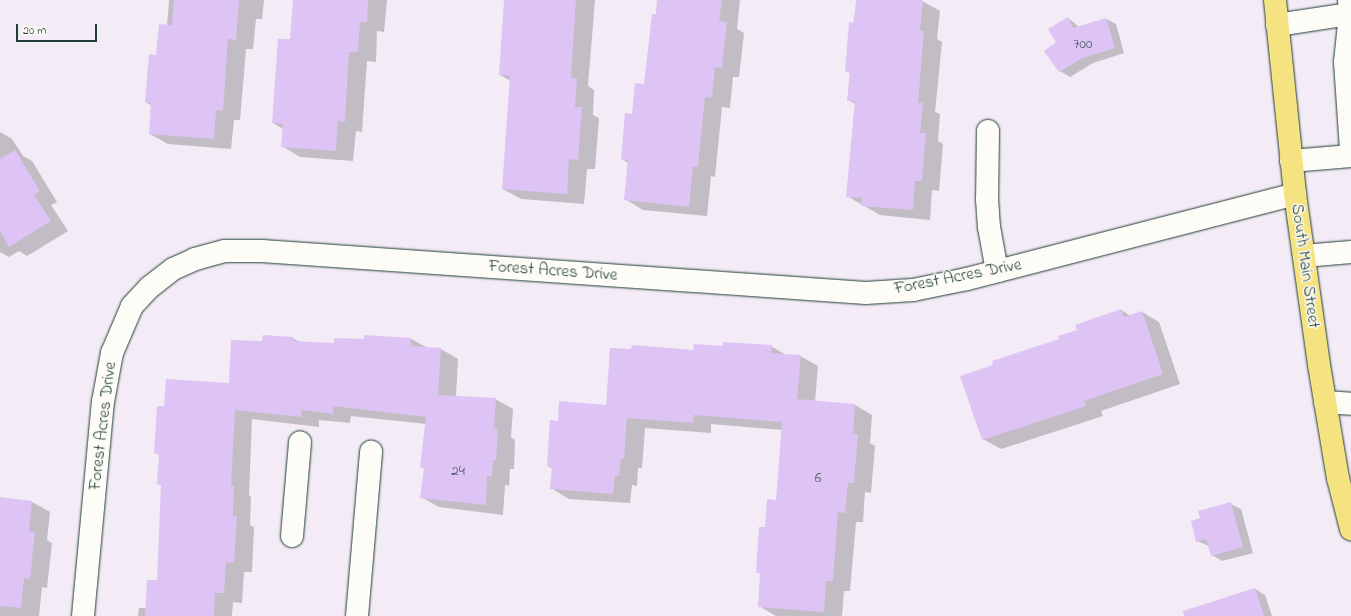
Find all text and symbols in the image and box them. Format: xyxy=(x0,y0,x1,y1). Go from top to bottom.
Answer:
scale bar xyxy=(18,16,99,42)
text: 20 m xyxy=(23,22,46,40)
house number: 700 xyxy=(1073,36,1093,54)
street label: South Main Street xyxy=(1286,202,1324,330)
street label: Forest Acres Drive xyxy=(893,255,1023,299)
street label: Forest Acres Drive xyxy=(488,256,618,286)
street label: Forest Acres Drive xyxy=(85,361,121,491)
house number: 24 xyxy=(451,463,465,481)
house number: 6 xyxy=(815,470,821,488)

